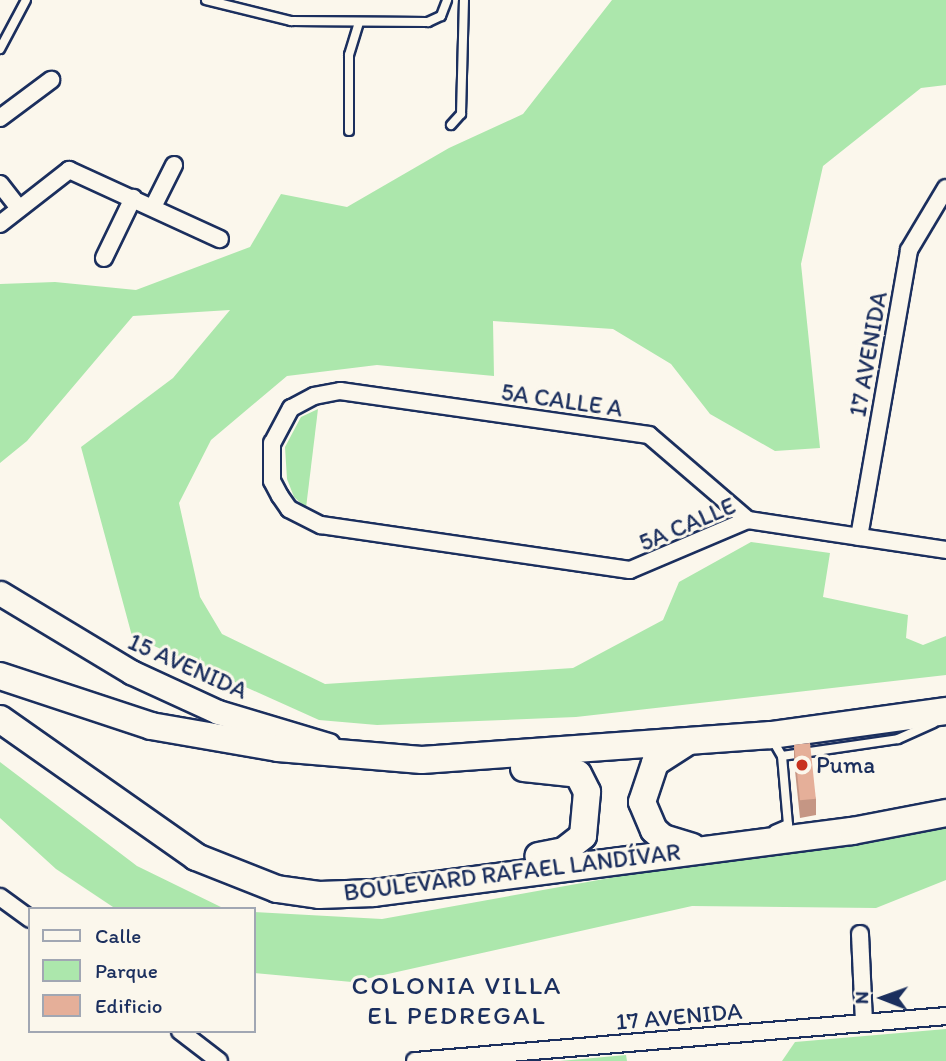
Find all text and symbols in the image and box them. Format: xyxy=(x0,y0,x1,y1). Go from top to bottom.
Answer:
street label: 17 AVENIDA xyxy=(843,289,893,419)
street label: 5A CALLE A xyxy=(499,377,625,423)
street label: 5A CALLE xyxy=(635,491,739,557)
street label: 15 AVENIDA xyxy=(124,627,252,705)
place label: Puma xyxy=(816,751,875,779)
marker: Puma xyxy=(794,757,810,773)
street label: BOULEVARD RAFAEL LANDÍVAR xyxy=(341,837,683,907)
legend xyxy=(28,907,256,1033)
text: Calle xyxy=(95,923,141,948)
text: Parque xyxy=(95,958,158,983)
north arrow xyxy=(848,963,918,1033)
district label: COLONIA VILLA EL PEDREGAL xyxy=(353,970,561,1032)
text: N xyxy=(850,991,873,1004)
text: Edificio xyxy=(95,993,163,1018)
street label: 17 AVENIDA xyxy=(615,996,743,1036)

